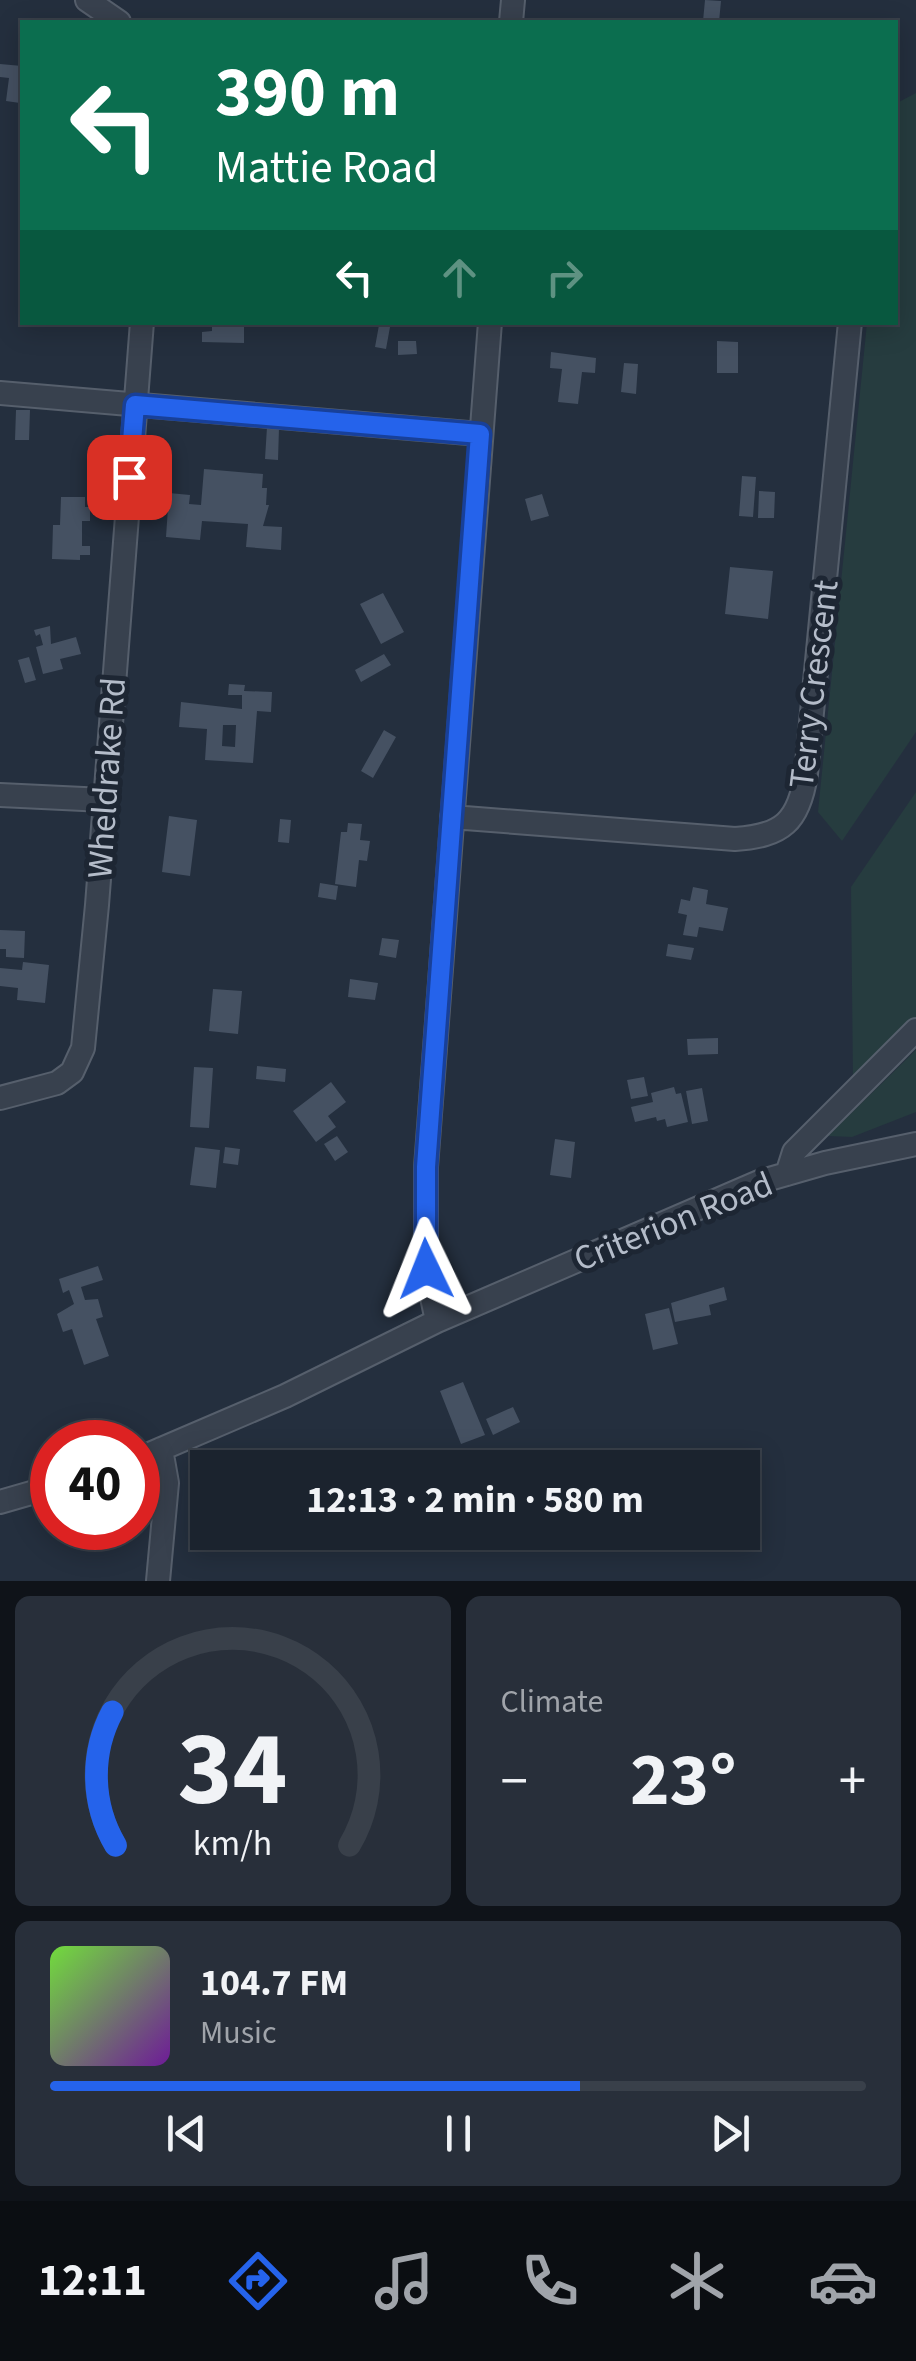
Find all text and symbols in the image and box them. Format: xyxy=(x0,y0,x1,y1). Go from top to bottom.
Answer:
text: 390 m xyxy=(215,43,400,143)
icon: left xyxy=(50,60,180,190)
text: Mattie Road xyxy=(215,136,438,200)
icon: left xyxy=(327,250,382,305)
icon: ahead xyxy=(432,250,487,305)
icon: right xyxy=(537,250,592,305)
pin xyxy=(87,435,172,520)
icon: arrive xyxy=(102,450,157,505)
street label: Terry Crescent xyxy=(776,577,852,791)
street label: Wheldrake Rd xyxy=(75,676,139,880)
street label: Criterion Road xyxy=(566,1159,780,1285)
position arrow xyxy=(374,1217,478,1321)
speed limit sign: 40 xyxy=(30,1420,160,1550)
text: 12:13 · 2 min · 580 m xyxy=(306,1473,644,1527)
text: Climate xyxy=(501,1679,603,1725)
text: 34 xyxy=(178,1697,288,1845)
text: 23° xyxy=(630,1727,737,1834)
text: − xyxy=(501,1743,528,1821)
text: + xyxy=(839,1743,866,1821)
text: km/h xyxy=(193,1818,272,1869)
text: 104.7 FM xyxy=(200,1956,348,2010)
text: Music xyxy=(200,2010,277,2056)
icon: previous xyxy=(159,2106,214,2161)
icon: pause xyxy=(431,2106,486,2161)
icon: next xyxy=(703,2106,758,2161)
icon: directions xyxy=(223,2246,293,2316)
icon: music xyxy=(369,2246,439,2316)
icon: phone xyxy=(515,2246,585,2316)
icon: climate xyxy=(662,2246,732,2316)
icon: car xyxy=(808,2246,878,2316)
text: 12:11 xyxy=(38,2249,147,2313)

